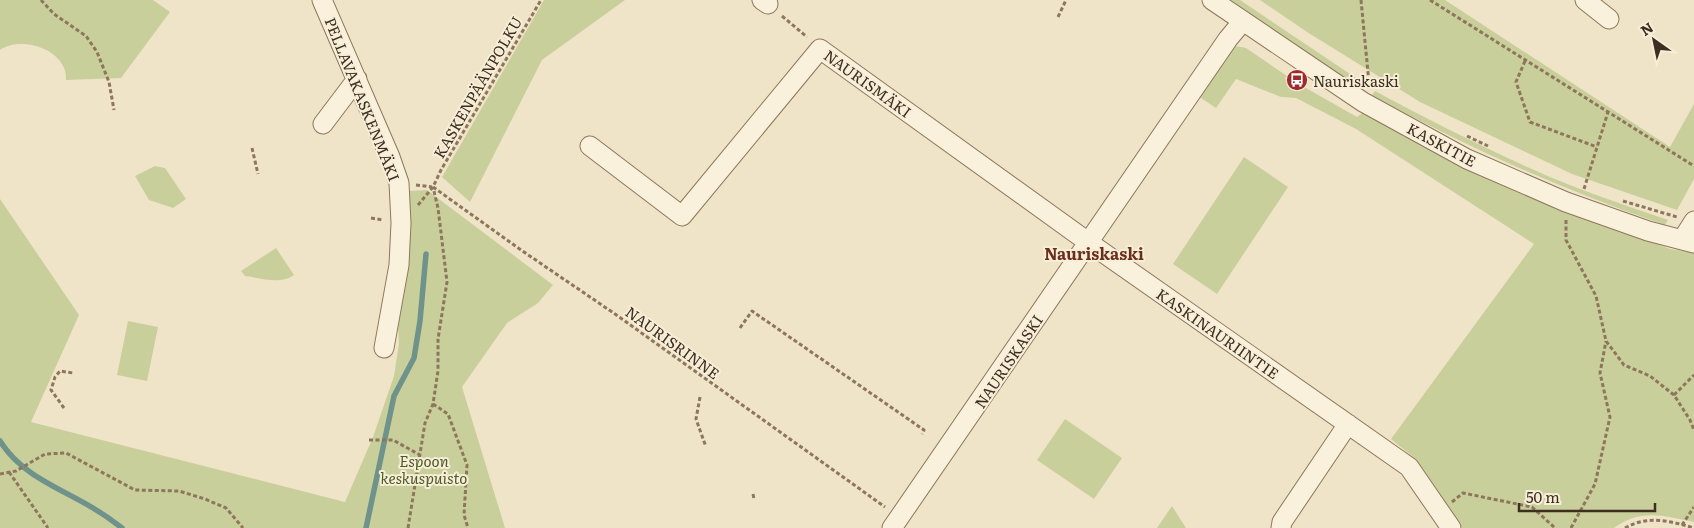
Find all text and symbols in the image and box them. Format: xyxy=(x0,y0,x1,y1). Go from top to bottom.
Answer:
street label: KASKENPÄÄNPOLKU xyxy=(427,12,527,162)
street label: PELLAVAKASKENMÄKI xyxy=(320,13,406,185)
north arrow xyxy=(1629,15,1679,65)
text: N xyxy=(1636,17,1657,40)
street label: NAURISMÄKI xyxy=(819,43,917,123)
bus stop icon: Nauriskaski xyxy=(1285,68,1309,92)
place label: Nauriskaski xyxy=(1313,69,1399,92)
street label: KASKITIE xyxy=(1403,116,1481,172)
district label: Nauriskaski xyxy=(1044,241,1144,265)
street label: KASKINAURIINTIE xyxy=(1152,282,1284,384)
street label: NAURISRINNE xyxy=(621,300,725,384)
street label: NAURISKASKI xyxy=(968,310,1048,412)
park label: Espoon keskuspuisto xyxy=(381,449,467,489)
scale bar xyxy=(1519,480,1655,512)
text: 50 m xyxy=(1526,485,1560,508)

